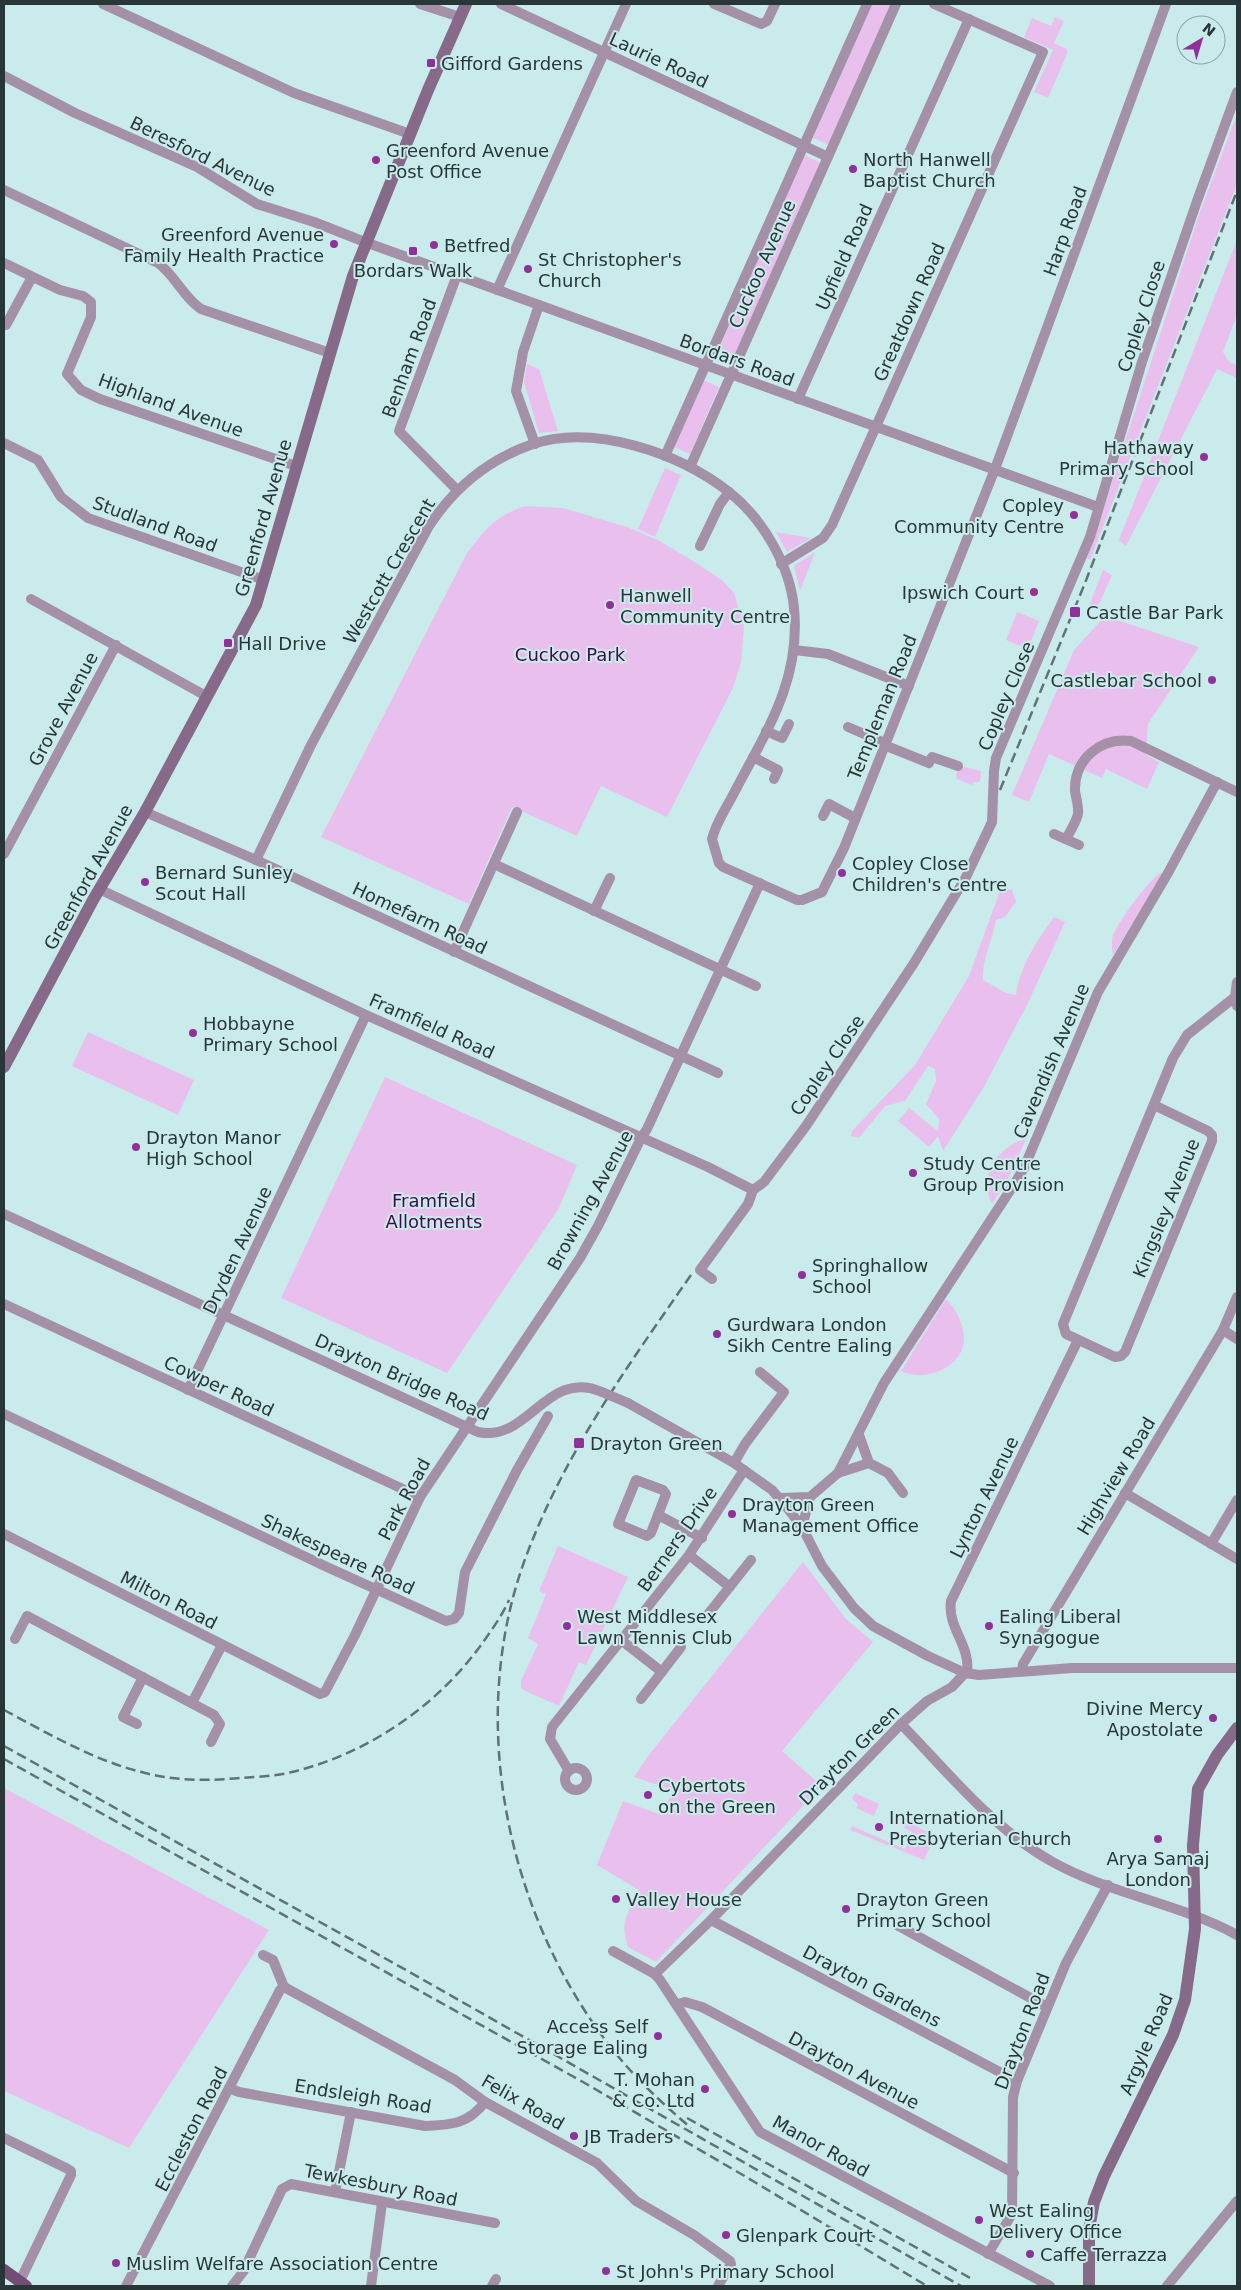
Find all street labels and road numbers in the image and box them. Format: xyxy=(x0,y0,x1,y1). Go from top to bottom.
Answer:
street label: Laurie Road xyxy=(606,28,712,92)
street label: Beresford Avenue xyxy=(127,112,279,200)
street label: Harp Road xyxy=(1039,183,1091,279)
street label: Cuckoo Avenue xyxy=(724,197,800,331)
street label: Upfield Road xyxy=(811,201,877,313)
street label: Greatdown Road xyxy=(869,239,949,385)
street label: Copley Close xyxy=(1113,257,1169,375)
street label: Benham Road xyxy=(378,295,440,421)
street label: Bordars Road xyxy=(677,330,797,390)
street label: Highland Avenue xyxy=(96,369,246,441)
street label: Greenford Avenue xyxy=(230,437,296,599)
street label: Studland Road xyxy=(90,492,220,556)
street label: Westcott Crescent xyxy=(339,495,439,647)
street label: Templeman Road xyxy=(843,631,921,784)
street label: Copley Close xyxy=(974,638,1038,754)
street label: Grove Avenue xyxy=(24,648,102,770)
street label: Greenford Avenue xyxy=(39,801,137,953)
street label: Homefarm Road xyxy=(349,878,491,958)
street label: Cavendish Avenue xyxy=(1009,980,1093,1142)
street label: Framfield Road xyxy=(366,989,498,1063)
street label: Copley Close xyxy=(786,1011,868,1119)
street label: Browning Avenue xyxy=(543,1126,637,1274)
street label: Kingsley Avenue xyxy=(1128,1135,1204,1281)
street label: Dryden Avenue xyxy=(198,1183,276,1317)
street label: Drayton Bridge Road xyxy=(312,1329,492,1425)
street label: Cowper Road xyxy=(161,1351,277,1421)
street label: Highview Road xyxy=(1073,1413,1159,1539)
street label: Lynton Avenue xyxy=(946,1433,1022,1561)
street label: Park Road xyxy=(374,1454,434,1544)
street label: Berners Drive xyxy=(633,1482,721,1596)
street label: Shakespeare Road xyxy=(258,1509,418,1599)
street label: Milton Road xyxy=(117,1567,221,1633)
street label: Drayton Green xyxy=(795,1701,903,1809)
street label: Drayton Gardens xyxy=(799,1941,945,2031)
street label: Drayton Road xyxy=(990,1970,1054,2092)
street label: Argyle Road xyxy=(1115,1990,1177,2098)
street label: Drayton Avenue xyxy=(785,2027,923,2113)
street label: Eccleston Road xyxy=(151,2063,231,2195)
street label: Felix Road xyxy=(478,2070,568,2134)
street label: Endsleigh Road xyxy=(293,2075,433,2117)
street label: Manor Road xyxy=(769,2111,873,2181)
street label: Tewkesbury Road xyxy=(302,2160,459,2210)

